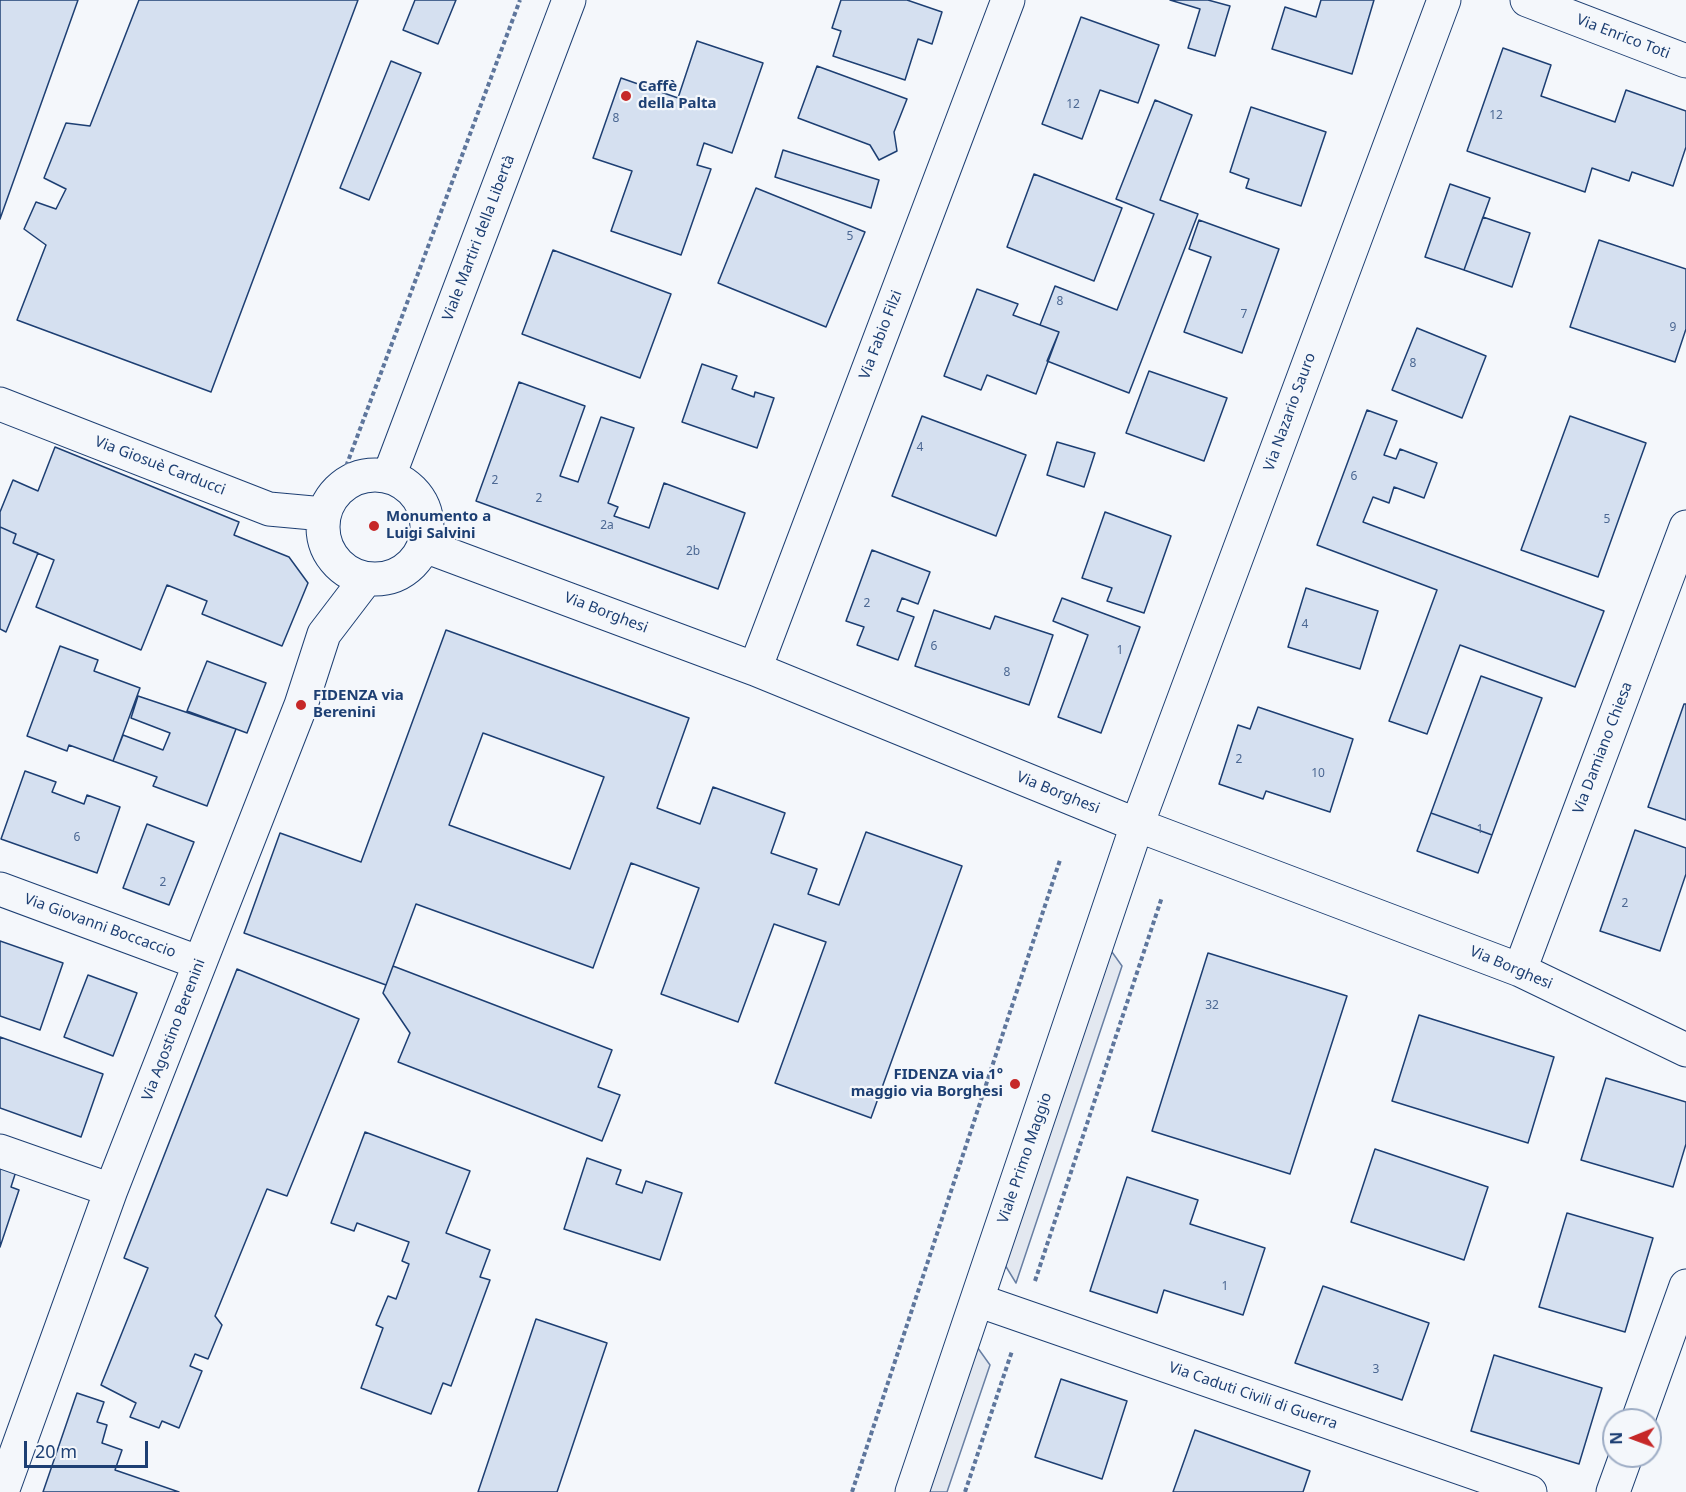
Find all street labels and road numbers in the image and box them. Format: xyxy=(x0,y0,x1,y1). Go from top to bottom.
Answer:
street label: Via Enrico Toti xyxy=(1574,11,1672,63)
street label: Viale Martiri della Libertà xyxy=(439,153,519,323)
street label: Via Fabio Filzi xyxy=(856,288,906,382)
street label: Via Nazario Sauro xyxy=(1260,350,1320,474)
street label: Via Giosuè Carducci xyxy=(92,433,228,499)
street label: Via Borghesi xyxy=(562,589,650,637)
street label: Via Damiano Chiesa xyxy=(1570,680,1636,816)
street label: Via Borghesi xyxy=(1014,768,1102,818)
street label: Via Giovanni Boccaccio xyxy=(22,890,178,962)
street label: Via Borghesi xyxy=(1467,943,1555,993)
street label: Via Agostino Berenini xyxy=(139,956,209,1104)
street label: Viale Primo Maggio xyxy=(994,1090,1056,1226)
street label: Via Caduti Civili di Guerra xyxy=(1166,1359,1340,1433)

